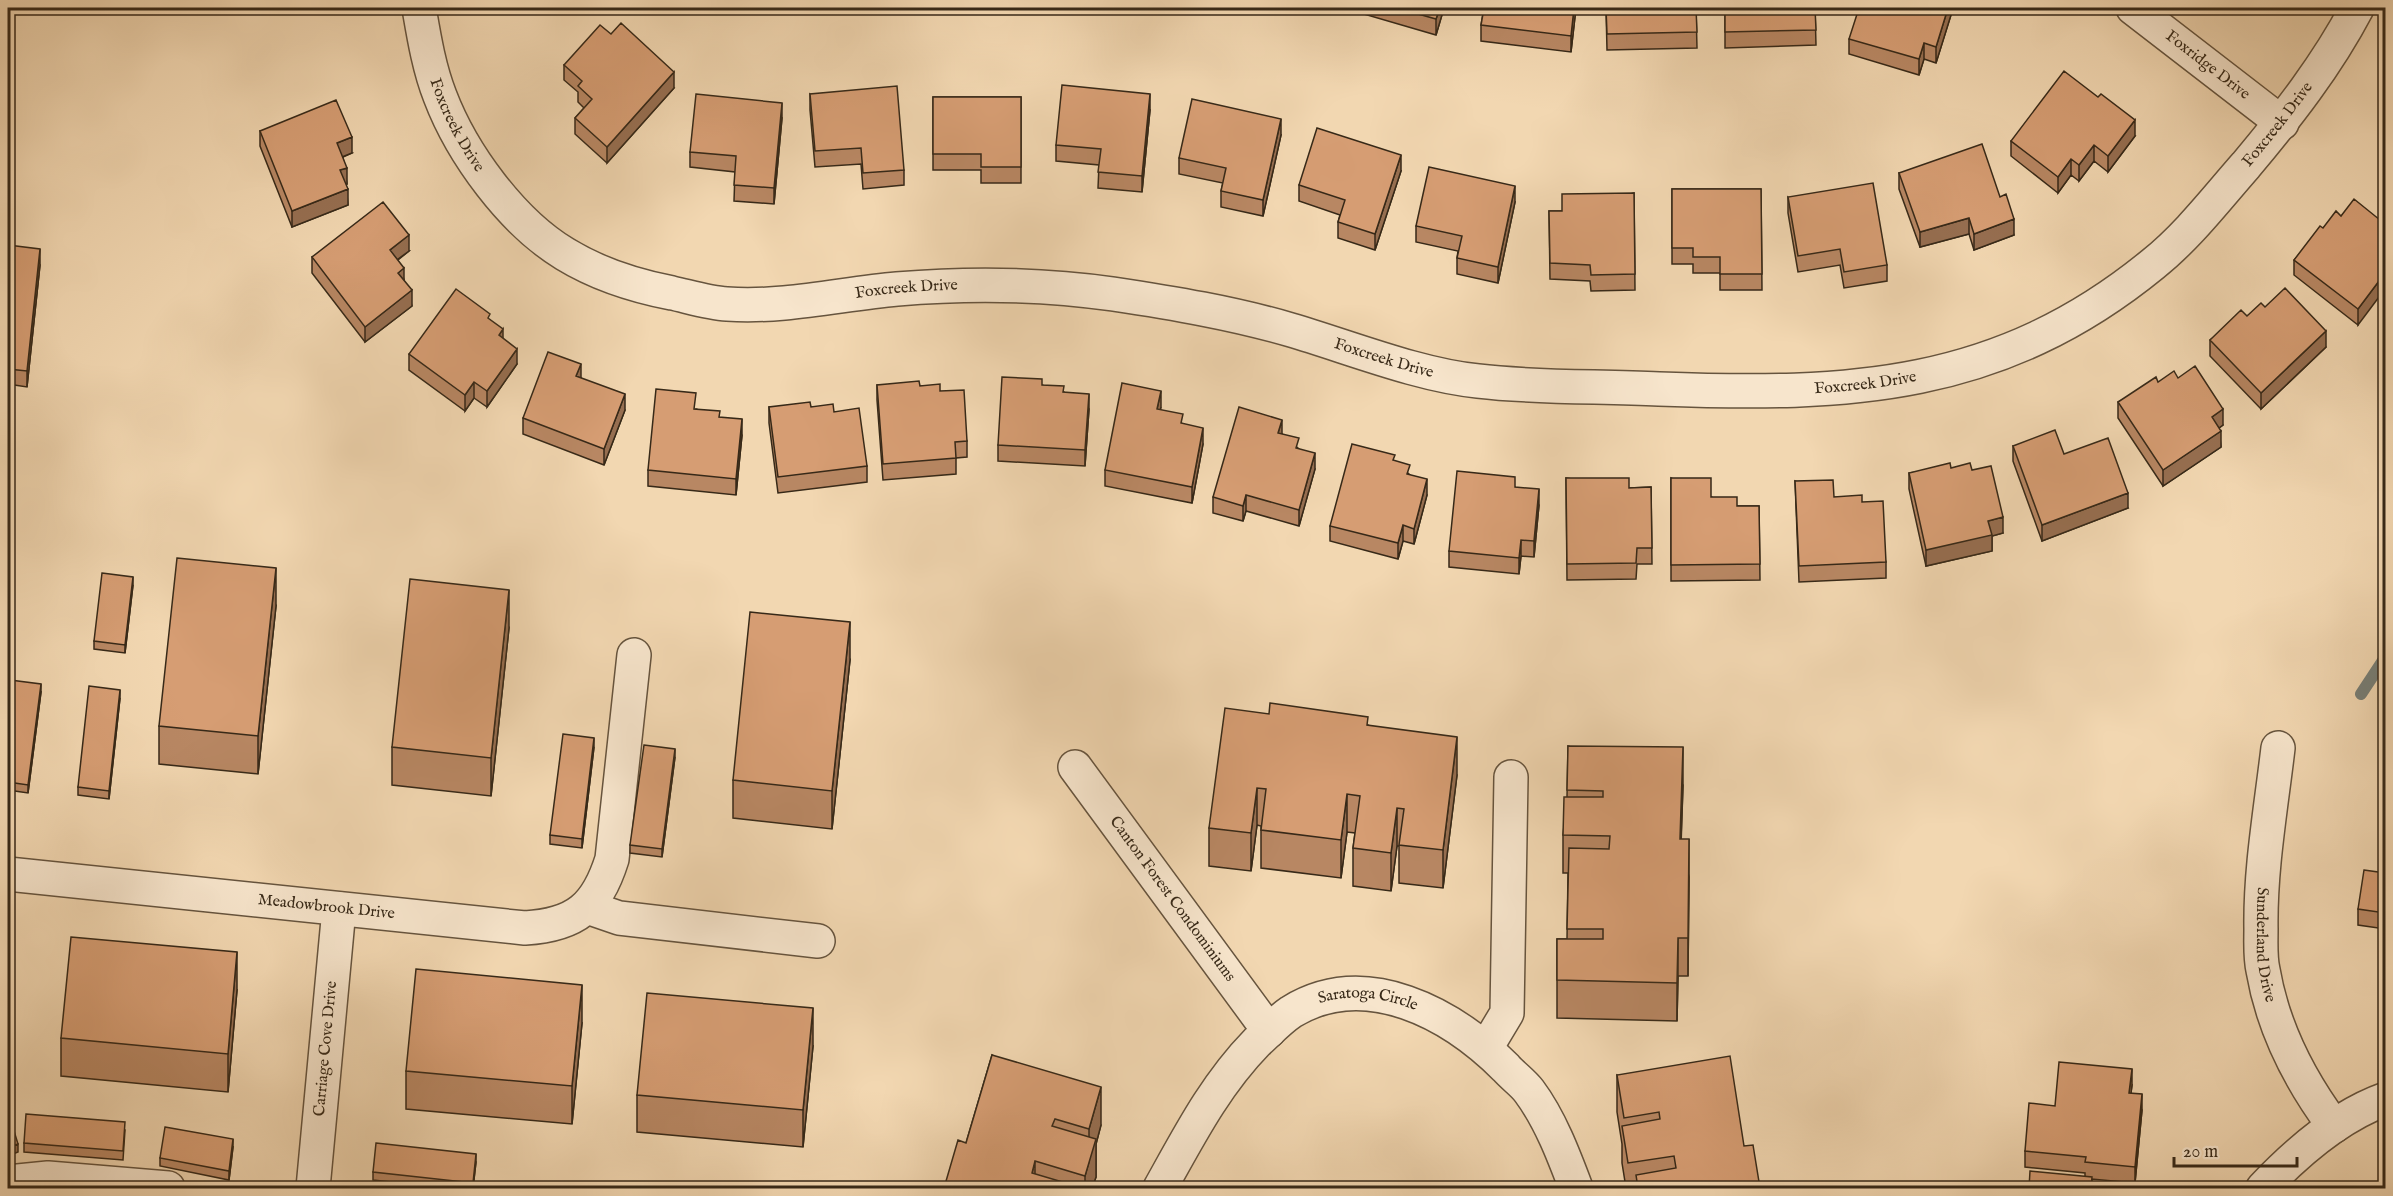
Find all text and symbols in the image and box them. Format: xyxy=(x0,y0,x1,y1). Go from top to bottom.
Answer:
street label: Foxridge Drive xyxy=(2161,26,2254,104)
street label: Foxcreek Drive xyxy=(425,76,489,176)
street label: Foxcreek Drive xyxy=(2238,78,2318,171)
street label: Foxcreek Drive xyxy=(854,276,958,304)
street label: Foxcreek Drive xyxy=(1331,334,1435,383)
street label: Foxcreek Drive xyxy=(1814,367,1918,399)
street label: Canton Forest Condominiums xyxy=(1105,812,1240,986)
street label: Sunderland Drive xyxy=(2251,887,2280,1005)
street label: Meadowbrook Drive xyxy=(257,890,396,924)
street label: Carriage Cove Drive xyxy=(310,980,342,1117)
street label: Saratoga Circle xyxy=(1316,984,1421,1016)
scale bar xyxy=(2174,1130,2297,1168)
text: 20 m xyxy=(2183,1141,2218,1164)

